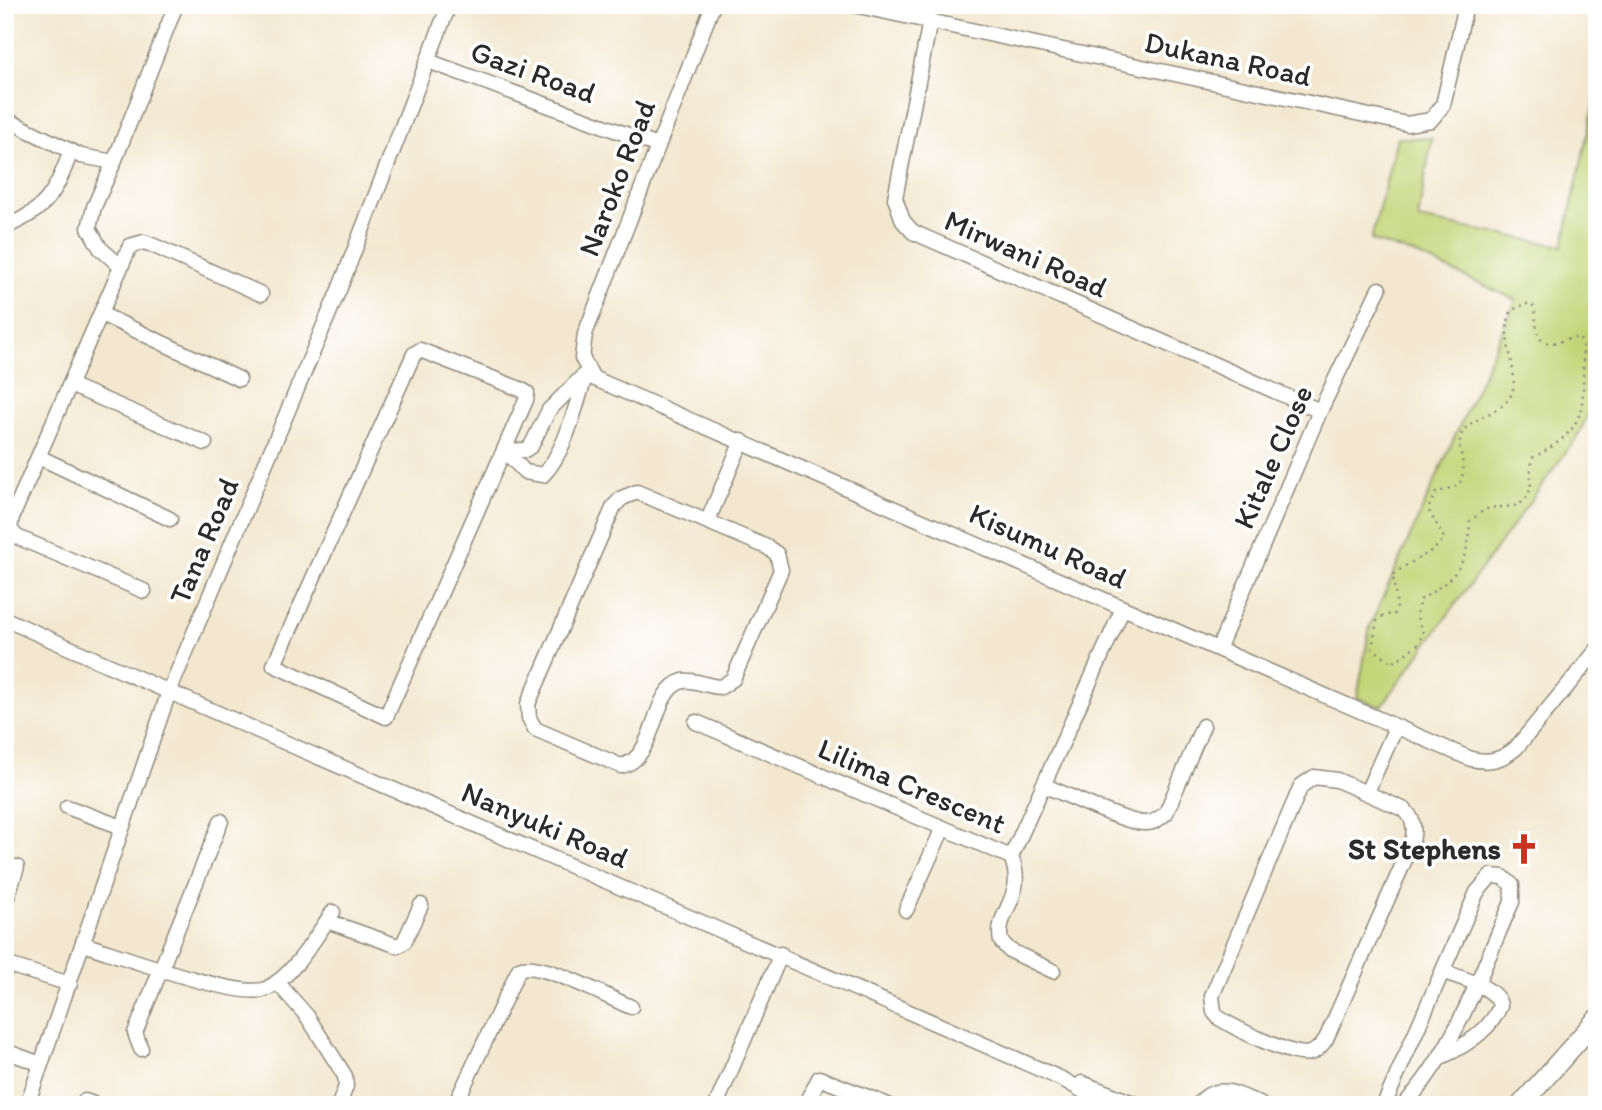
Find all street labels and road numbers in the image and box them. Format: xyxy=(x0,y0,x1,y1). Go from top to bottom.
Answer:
street label: Dukana Road xyxy=(1141,23,1315,94)
street label: Gazi Road xyxy=(466,32,601,111)
street label: Naroko Road xyxy=(570,94,663,261)
street label: Mirwani Road xyxy=(939,201,1114,306)
street label: Kitale Close xyxy=(1224,379,1321,534)
street label: Tana Road xyxy=(160,472,247,609)
street label: Kisumu Road xyxy=(964,494,1133,597)
street label: Lilima Crescent xyxy=(813,729,1012,842)
street label: Nanyuki Road xyxy=(456,773,635,876)

